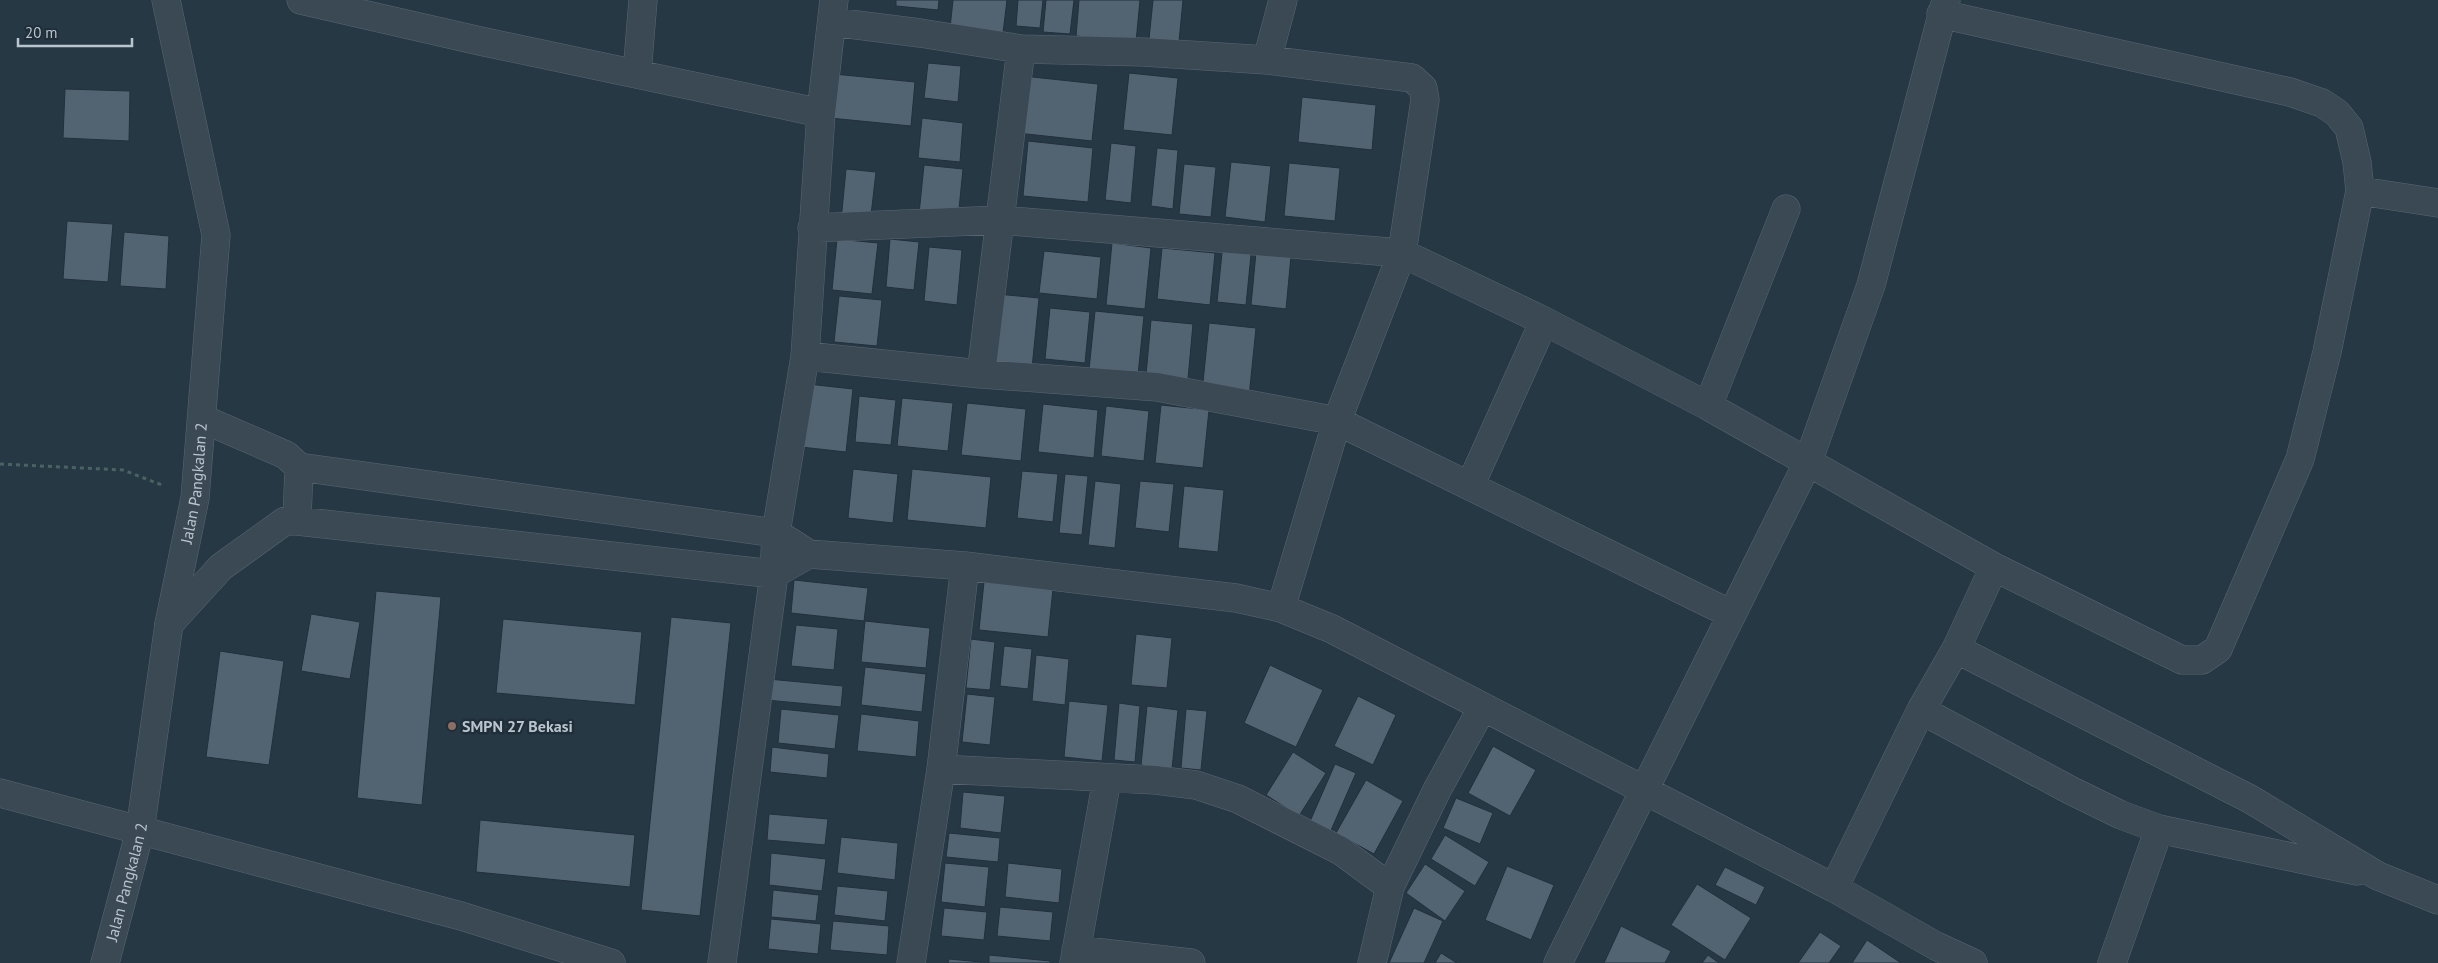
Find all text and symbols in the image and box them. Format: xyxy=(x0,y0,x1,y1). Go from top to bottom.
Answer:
scale bar xyxy=(18,15,131,47)
text: 20 m xyxy=(25,23,58,42)
street label: Jalan Pangkalan 2 xyxy=(176,422,211,546)
place label: SMPN 27 Bekasi xyxy=(462,716,573,736)
marker: SMPN 27 Bekasi xyxy=(446,720,458,732)
street label: Jalan Pangkalan 2 xyxy=(101,821,151,944)

